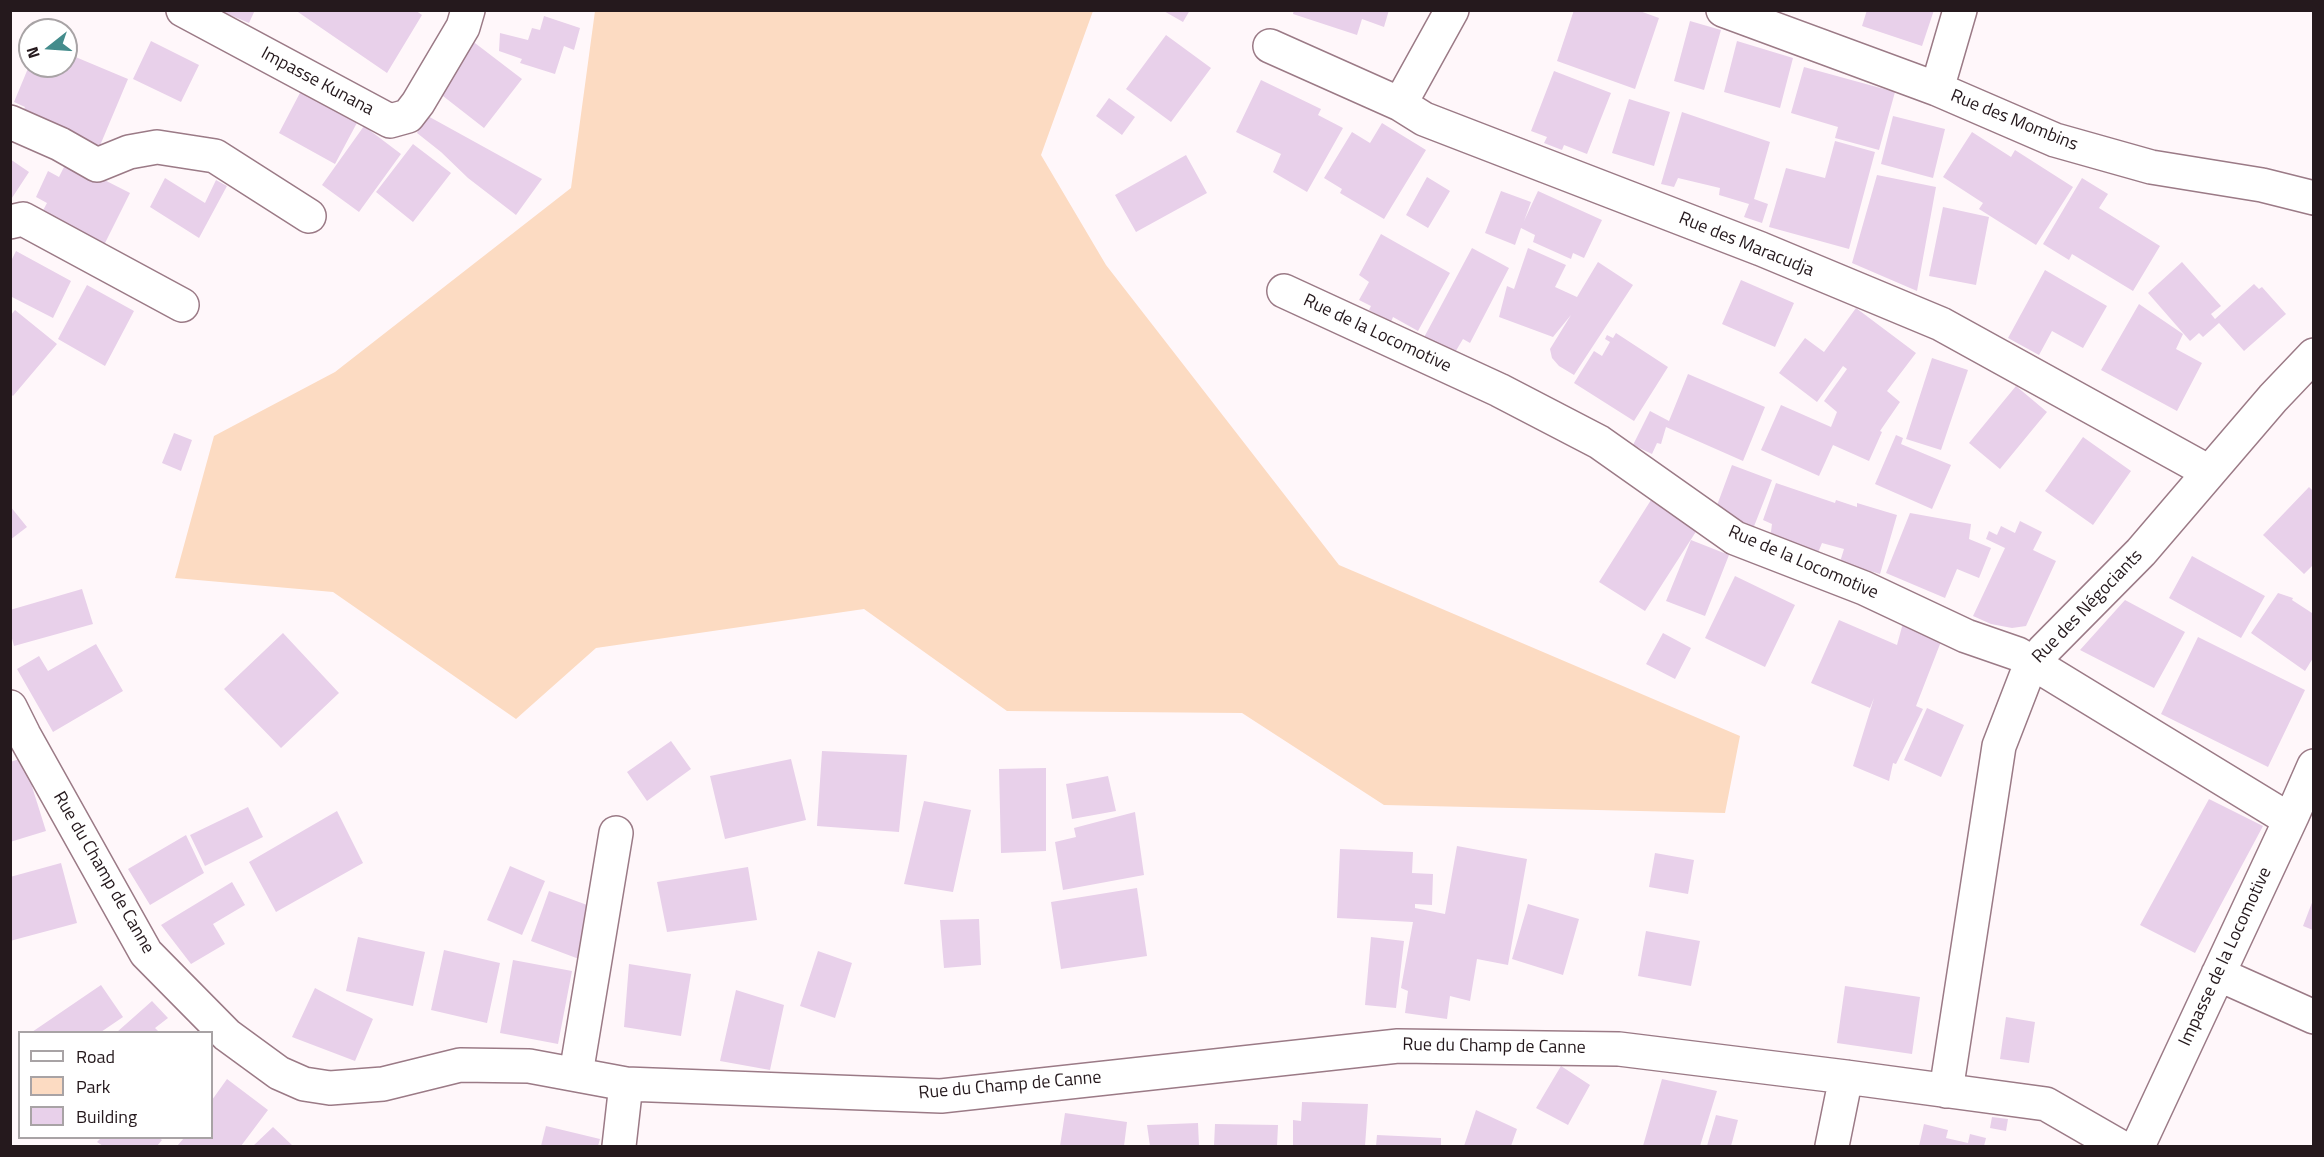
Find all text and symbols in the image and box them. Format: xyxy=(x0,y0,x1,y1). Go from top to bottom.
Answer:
north arrow xyxy=(18,18,78,78)
street label: Impasse Kunana xyxy=(257,43,377,121)
text: N xyxy=(20,44,46,61)
street label: Rue des Mombins xyxy=(1947,86,2081,156)
street label: Rue des Maracudja xyxy=(1675,208,1817,282)
street label: Rue de la Locomotive xyxy=(1299,290,1455,378)
street label: Rue de la Locomotive xyxy=(1725,522,1881,604)
street label: Rue des Négociants xyxy=(2028,546,2148,668)
street label: Rue du Champ de Canne xyxy=(48,788,158,958)
street label: Impasse de la Locomotive xyxy=(2175,864,2277,1050)
legend xyxy=(18,1031,213,1139)
street label: Rue du Champ de Canne xyxy=(1402,1035,1586,1059)
text: Road xyxy=(76,1043,115,1070)
street label: Rue du Champ de Canne xyxy=(918,1067,1102,1105)
text: Park xyxy=(76,1073,110,1100)
text: Building xyxy=(76,1103,137,1130)

